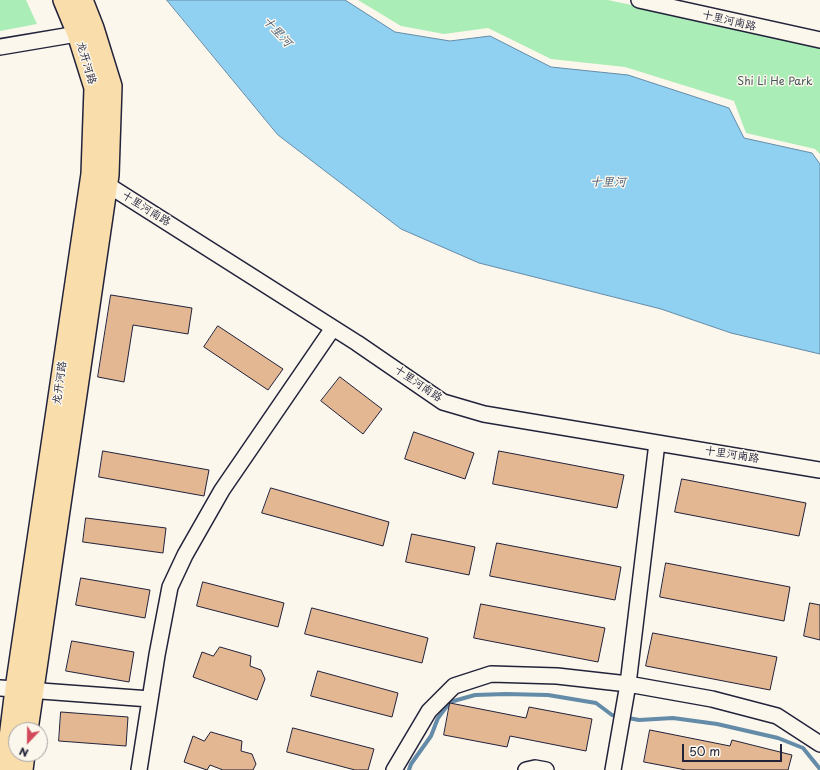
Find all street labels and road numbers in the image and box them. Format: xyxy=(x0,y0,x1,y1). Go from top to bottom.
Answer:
street label: 十里河南路 xyxy=(701,8,757,34)
street label: 龙开河路 xyxy=(73,40,99,86)
street label: 十里河南路 xyxy=(119,189,173,229)
street label: 龙开河路 xyxy=(50,360,70,406)
street label: 十里河南路 xyxy=(392,363,444,405)
street label: 十里河南路 xyxy=(704,444,760,466)

